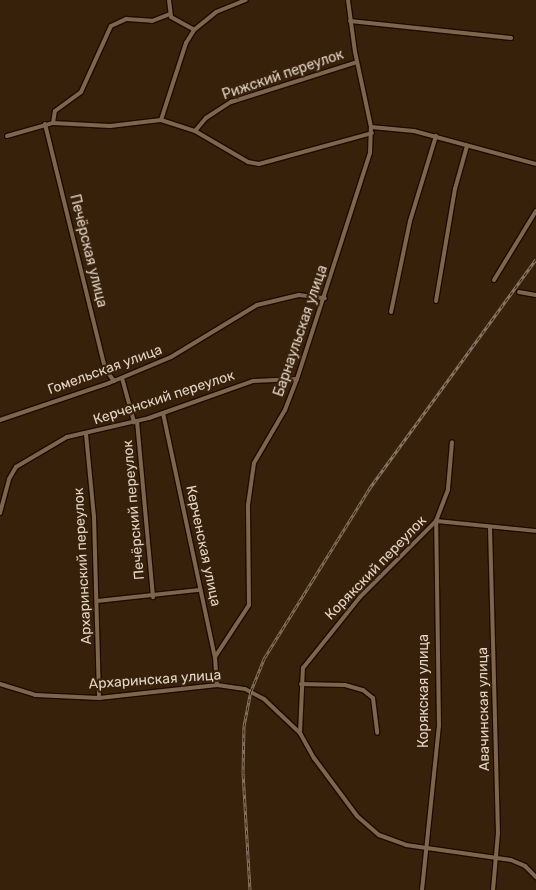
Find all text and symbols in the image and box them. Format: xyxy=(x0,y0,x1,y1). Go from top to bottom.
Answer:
street label: Рижский переулок xyxy=(220,46,346,104)
street label: Печёрская улица xyxy=(66,193,110,309)
street label: Барнаульская улица xyxy=(271,263,331,399)
street label: Гомельская улица xyxy=(46,342,164,398)
street label: Керченский переулок xyxy=(91,367,237,429)
street label: Печёрский переулок xyxy=(120,439,148,581)
street label: Керченская улица xyxy=(182,484,224,608)
street label: Архаринский переулок xyxy=(71,487,95,645)
street label: Корякский переулок xyxy=(322,512,430,624)
street label: Корякская улица xyxy=(416,634,432,748)
street label: Авачинская улица xyxy=(475,647,493,771)
street label: Архаринская улица xyxy=(88,667,222,693)

